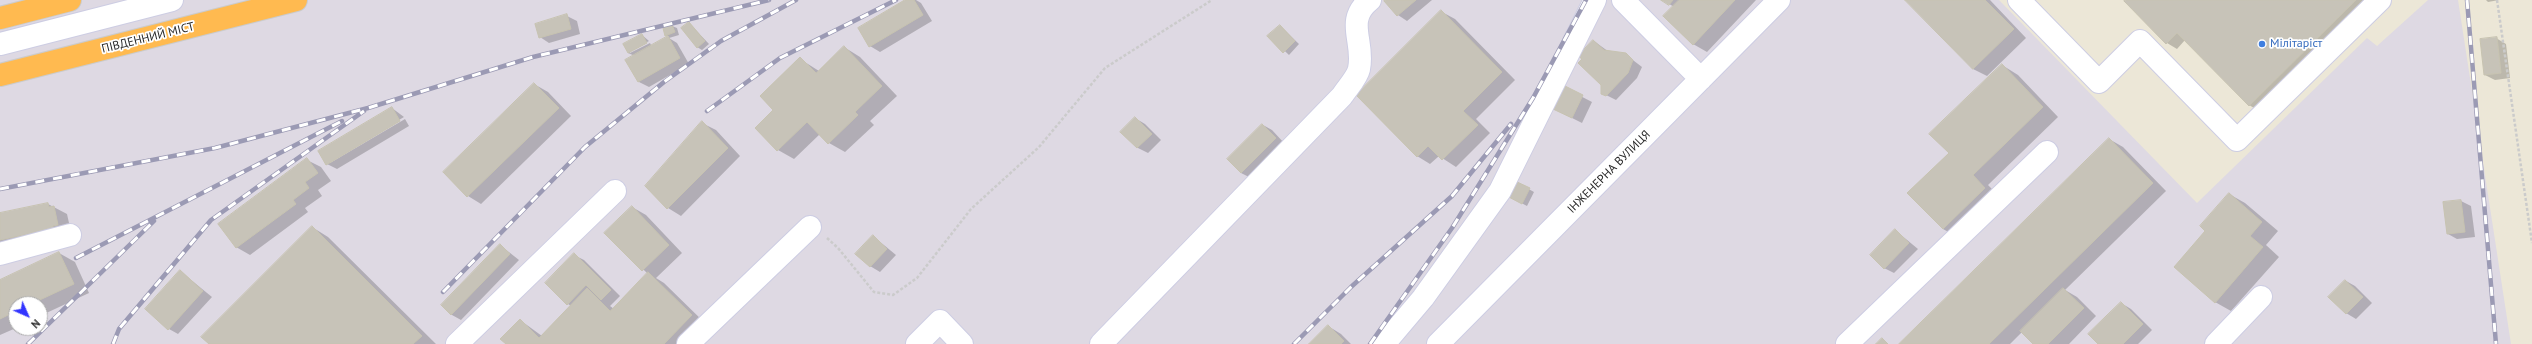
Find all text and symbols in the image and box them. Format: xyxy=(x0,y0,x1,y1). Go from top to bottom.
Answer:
street label: ПІВДЕННИЙ МІСТ xyxy=(100,20,196,56)
place label: Мілітаріст xyxy=(2270,37,2322,51)
marker: Мілітаріст xyxy=(2257,39,2267,49)
street label: ІНЖЕНЕРНА ВУЛИЦЯ xyxy=(1565,128,1653,216)
north arrow xyxy=(8,296,48,336)
text: N xyxy=(28,316,43,331)

